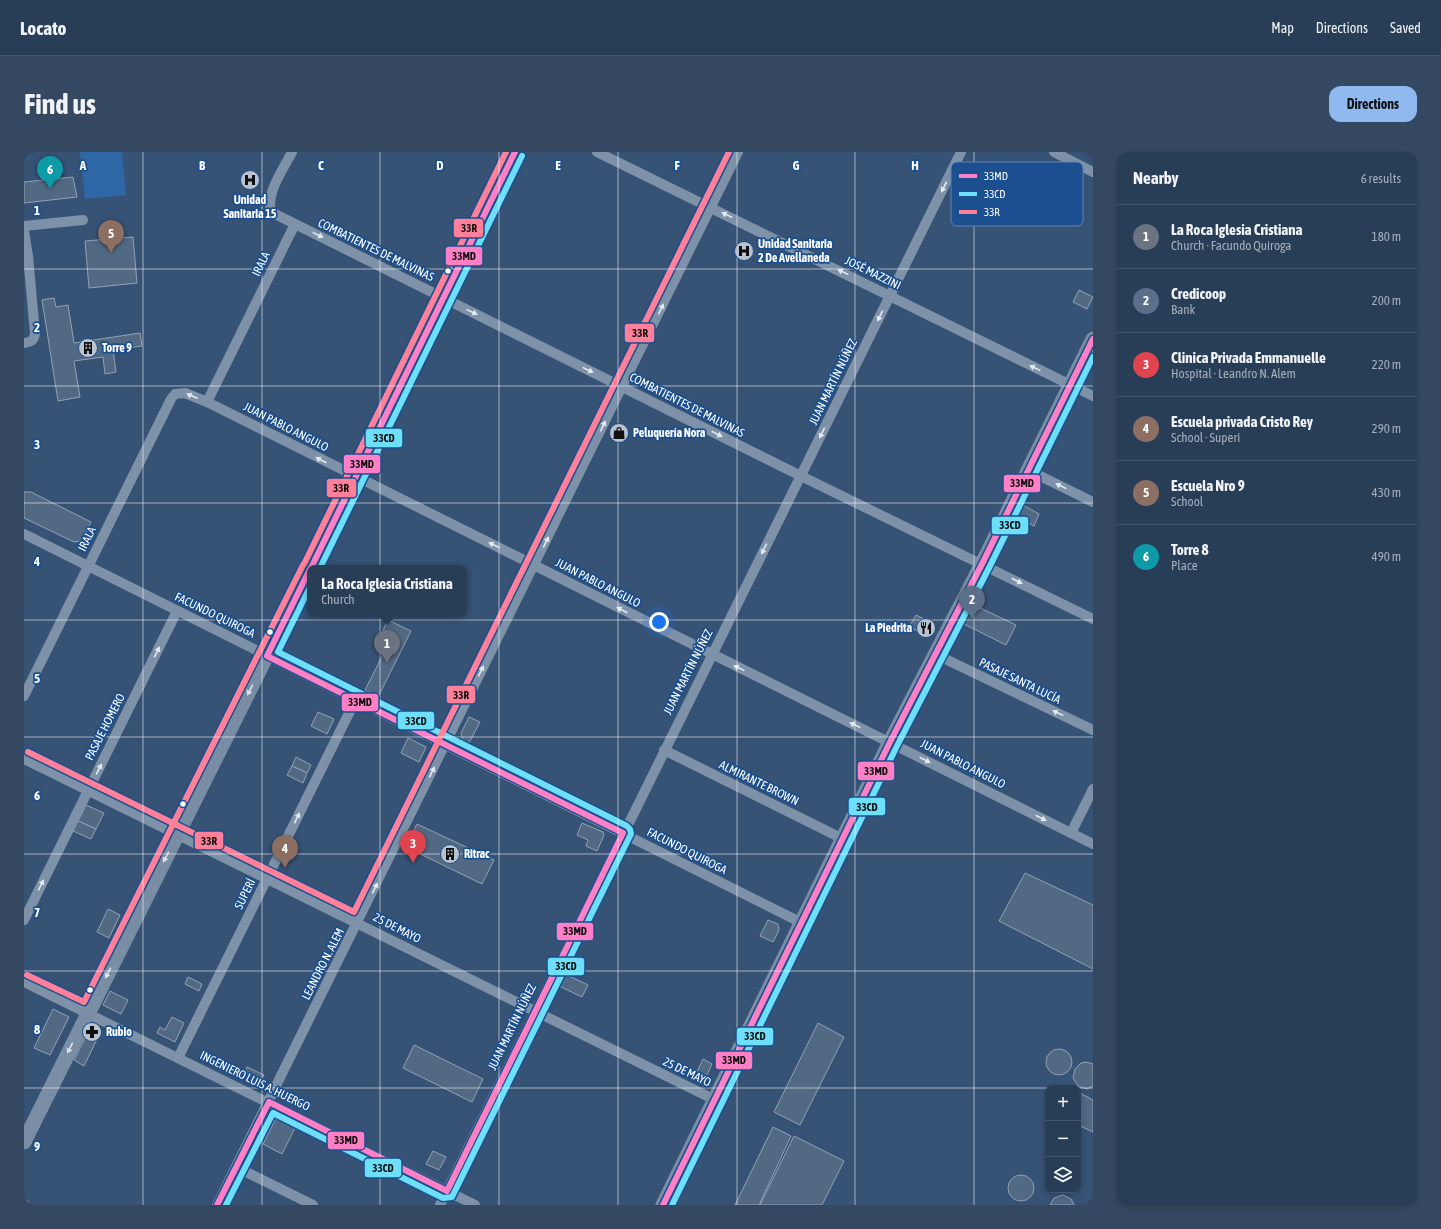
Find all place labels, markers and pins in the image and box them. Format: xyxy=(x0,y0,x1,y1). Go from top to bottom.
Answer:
pin: 6 xyxy=(37,156,63,189)
hospital icon: Unidad Sanitaria 15 xyxy=(239,169,261,191)
place label: Unidad Sanitaria 15 xyxy=(223,193,277,221)
pin: 5 xyxy=(98,220,124,253)
place label: Unidad Sanitaria 2 De Avellaneda xyxy=(758,237,833,265)
hospital icon: Unidad Sanitaria 2 De Avellaneda xyxy=(733,240,755,262)
unlabelled marker xyxy=(443,266,453,276)
building icon: Torre 9 xyxy=(77,337,99,359)
place label: Torre 9 xyxy=(102,341,132,355)
shop icon: Peluquería Nora xyxy=(608,422,630,444)
place label: Peluquería Nora xyxy=(633,426,706,440)
pin: 2 xyxy=(959,586,985,619)
restaurant icon: La Piedrita xyxy=(915,617,937,639)
place label: La Piedrita xyxy=(865,621,912,635)
unlabelled marker xyxy=(265,627,275,637)
pin: 1 xyxy=(374,630,400,663)
unlabelled marker xyxy=(178,799,188,809)
pin: 3 xyxy=(400,830,426,863)
pin: 4 xyxy=(272,835,298,868)
building icon: Ritrac xyxy=(439,843,461,865)
place label: Ritrac xyxy=(464,847,490,861)
unlabelled marker xyxy=(85,985,95,995)
pharmacy icon: Rubio xyxy=(81,1021,103,1043)
place label: Rubio xyxy=(106,1025,132,1039)

